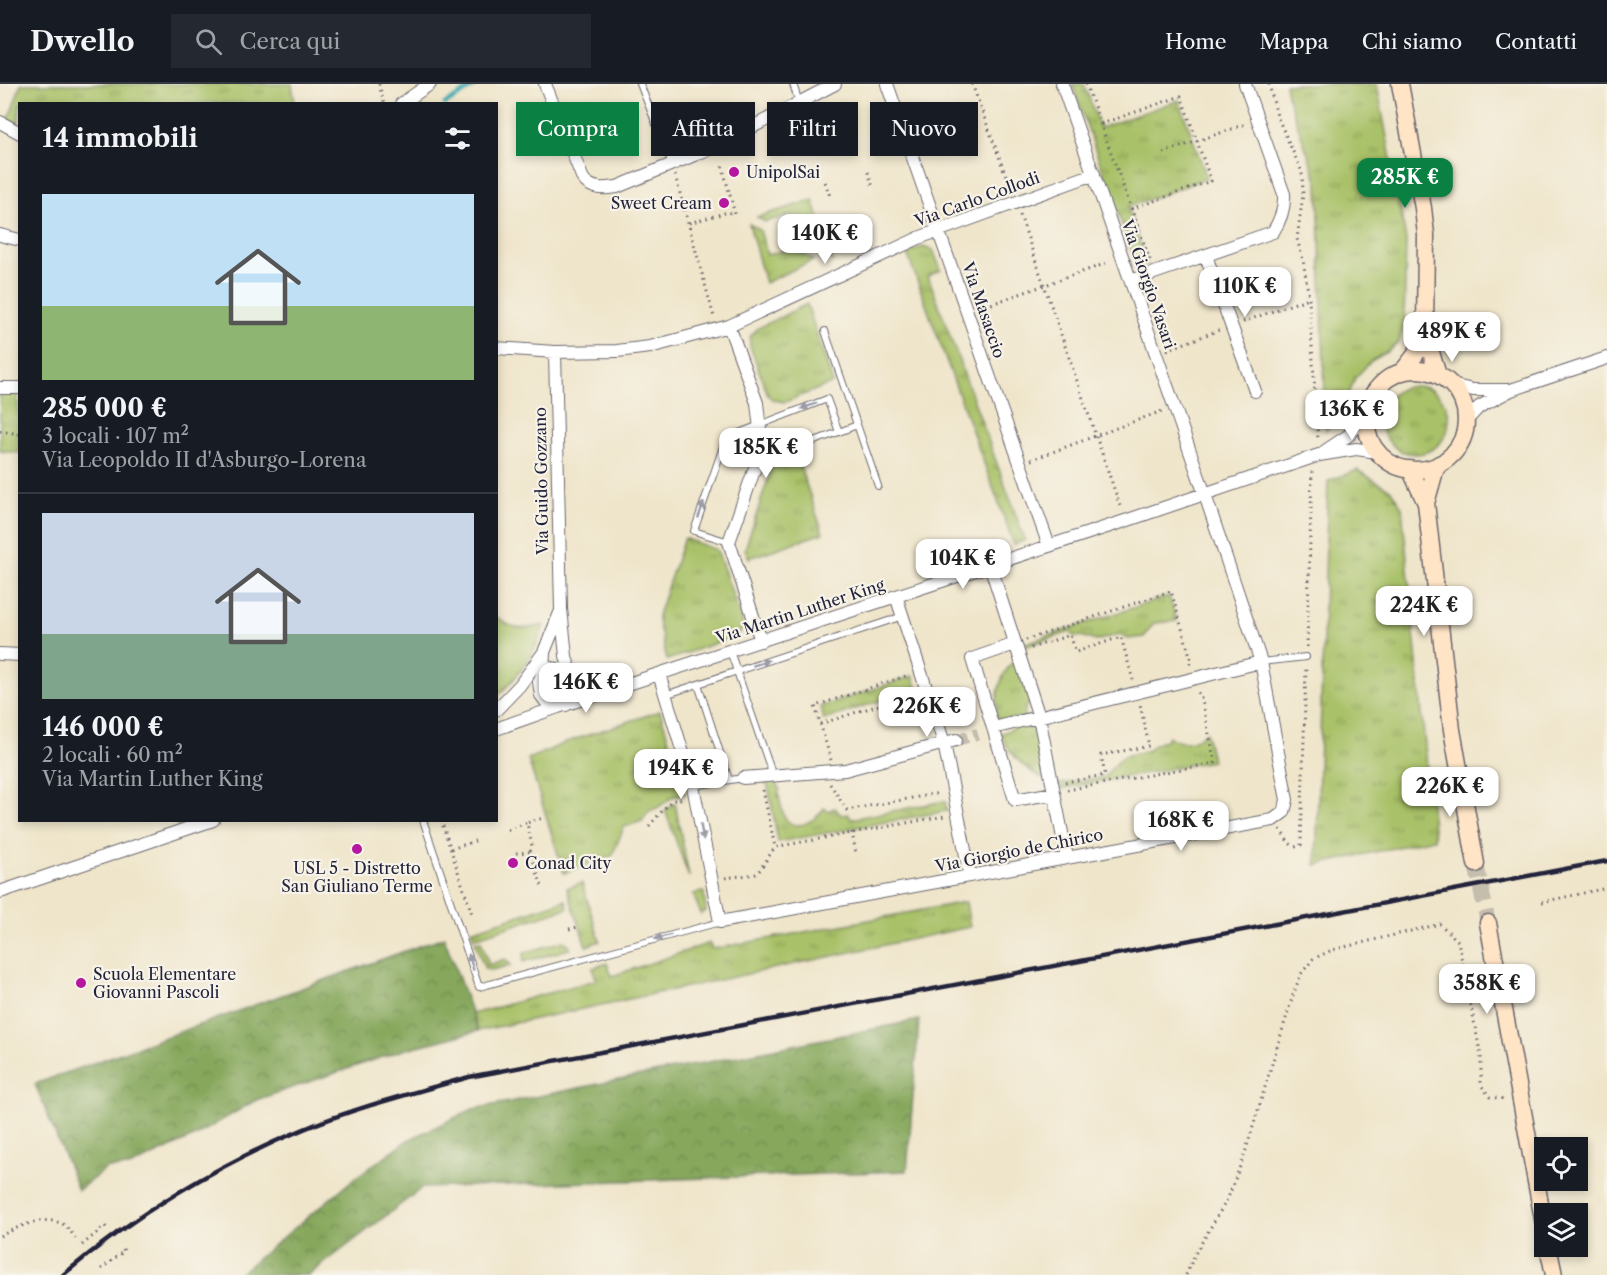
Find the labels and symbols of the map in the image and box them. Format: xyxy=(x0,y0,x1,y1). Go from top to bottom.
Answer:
pin: 285K € xyxy=(1356,158,1454,209)
place label: UnipolSai xyxy=(746,162,820,182)
marker: UnipolSai xyxy=(727,165,741,179)
street label: Via Carlo Collodi xyxy=(911,167,1042,231)
place label: Sweet Cream xyxy=(611,193,712,213)
marker: Sweet Cream xyxy=(717,196,731,210)
pin: 140K € xyxy=(776,214,874,265)
street label: Via Giorgio Vasari xyxy=(1117,216,1181,351)
street label: Via Masaccio xyxy=(958,258,1010,361)
pin: 110K € xyxy=(1196,267,1294,318)
pin: 489K € xyxy=(1403,312,1501,363)
pin: 136K € xyxy=(1303,390,1401,441)
one-way arrow xyxy=(800,401,818,411)
street label: Via Guido Gozzano xyxy=(530,407,552,556)
pin: 185K € xyxy=(717,428,815,479)
one-way arrow xyxy=(697,501,707,519)
pin: 104K € xyxy=(914,539,1012,590)
street label: Via Martin Luther King xyxy=(712,574,887,648)
pin: 224K € xyxy=(1375,586,1473,637)
one-way arrow xyxy=(752,658,770,667)
pin: 146K € xyxy=(537,663,635,714)
pin: 226K € xyxy=(878,687,976,738)
pin: 194K € xyxy=(632,749,730,800)
pin: 226K € xyxy=(1401,767,1499,818)
pin: 168K € xyxy=(1132,801,1230,852)
one-way arrow xyxy=(698,823,707,842)
street label: Via Giorgio de Chirico xyxy=(932,824,1105,876)
marker: USL 5 - Distretto San Giuliano Terme xyxy=(350,842,364,856)
place label: Conad City xyxy=(525,853,612,873)
marker: Conad City xyxy=(506,856,520,870)
place label: USL 5 - Distretto San Giuliano Terme xyxy=(281,858,433,896)
one-way arrow xyxy=(654,933,672,943)
one-way arrow xyxy=(466,953,476,971)
place label: Scuola Elementare Giovanni Pascoli xyxy=(93,964,236,1002)
pin: 358K € xyxy=(1438,964,1536,1015)
marker: Scuola Elementare Giovanni Pascoli xyxy=(74,976,88,990)

